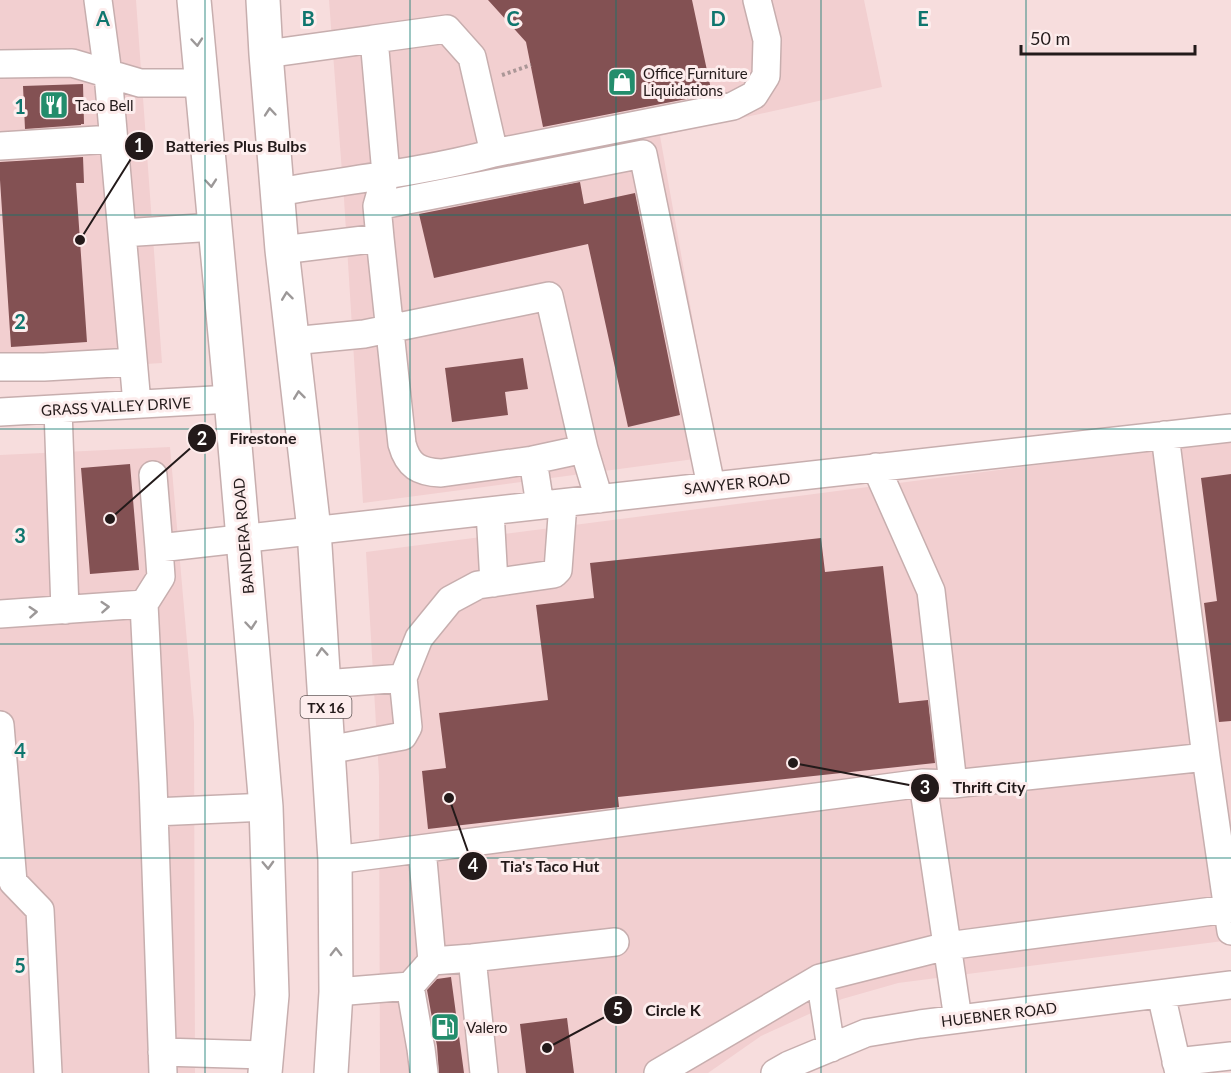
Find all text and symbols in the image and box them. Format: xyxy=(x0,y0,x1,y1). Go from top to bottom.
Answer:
text: A xyxy=(95,6,110,30)
text: B xyxy=(301,6,315,30)
text: C xyxy=(506,6,520,30)
text: D xyxy=(710,6,726,30)
text: E xyxy=(917,6,929,30)
scale bar xyxy=(1021,18,1195,56)
text: 50 m xyxy=(1030,27,1070,49)
one-way arrow xyxy=(190,37,203,46)
place label: Office Furniture Liquidations xyxy=(643,64,748,99)
shop icon: Office Furniture Liquidations xyxy=(606,66,638,98)
restaurant icon: Taco Bell xyxy=(38,89,70,121)
text: 1 xyxy=(14,94,26,118)
place label: Taco Bell xyxy=(75,96,134,114)
one-way arrow xyxy=(264,108,277,117)
callout: Batteries Plus Bulbs xyxy=(124,129,319,163)
text: 1 xyxy=(134,134,144,156)
text: Batteries Plus Bulbs xyxy=(166,136,306,155)
one-way arrow xyxy=(204,179,217,188)
one-way arrow xyxy=(281,291,294,300)
text: 2 xyxy=(14,309,26,333)
one-way arrow xyxy=(293,391,306,400)
street label: GRASS VALLEY DRIVE xyxy=(41,393,191,419)
callout: Firestone xyxy=(187,421,308,455)
text: 2 xyxy=(197,427,207,449)
text: Firestone xyxy=(229,428,297,447)
street label: SAWYER ROAD xyxy=(683,468,791,498)
street label: BANDERA ROAD xyxy=(229,477,257,595)
text: 3 xyxy=(14,523,26,547)
one-way arrow xyxy=(100,601,109,614)
one-way arrow xyxy=(28,605,37,618)
one-way arrow xyxy=(244,620,257,629)
one-way arrow xyxy=(316,648,329,657)
road number: TX 16 xyxy=(300,696,352,718)
text: 4 xyxy=(14,738,26,762)
callout: Thrift City xyxy=(910,771,1037,805)
text: 3 xyxy=(920,776,930,798)
text: Thrift City xyxy=(953,777,1026,796)
callout: Tia's Taco Hut xyxy=(458,849,611,883)
text: 4 xyxy=(468,854,478,876)
text: Tia's Taco Hut xyxy=(501,856,599,875)
one-way arrow xyxy=(261,861,274,870)
one-way arrow xyxy=(330,947,342,956)
text: 5 xyxy=(14,953,26,977)
callout: Circle K xyxy=(603,993,712,1027)
text: 5 xyxy=(613,998,623,1020)
street label: HUEBNER ROAD xyxy=(940,998,1058,1030)
text: Circle K xyxy=(645,1000,702,1019)
fuel station icon: Valero xyxy=(429,1011,461,1043)
place label: Valero xyxy=(466,1018,508,1036)

